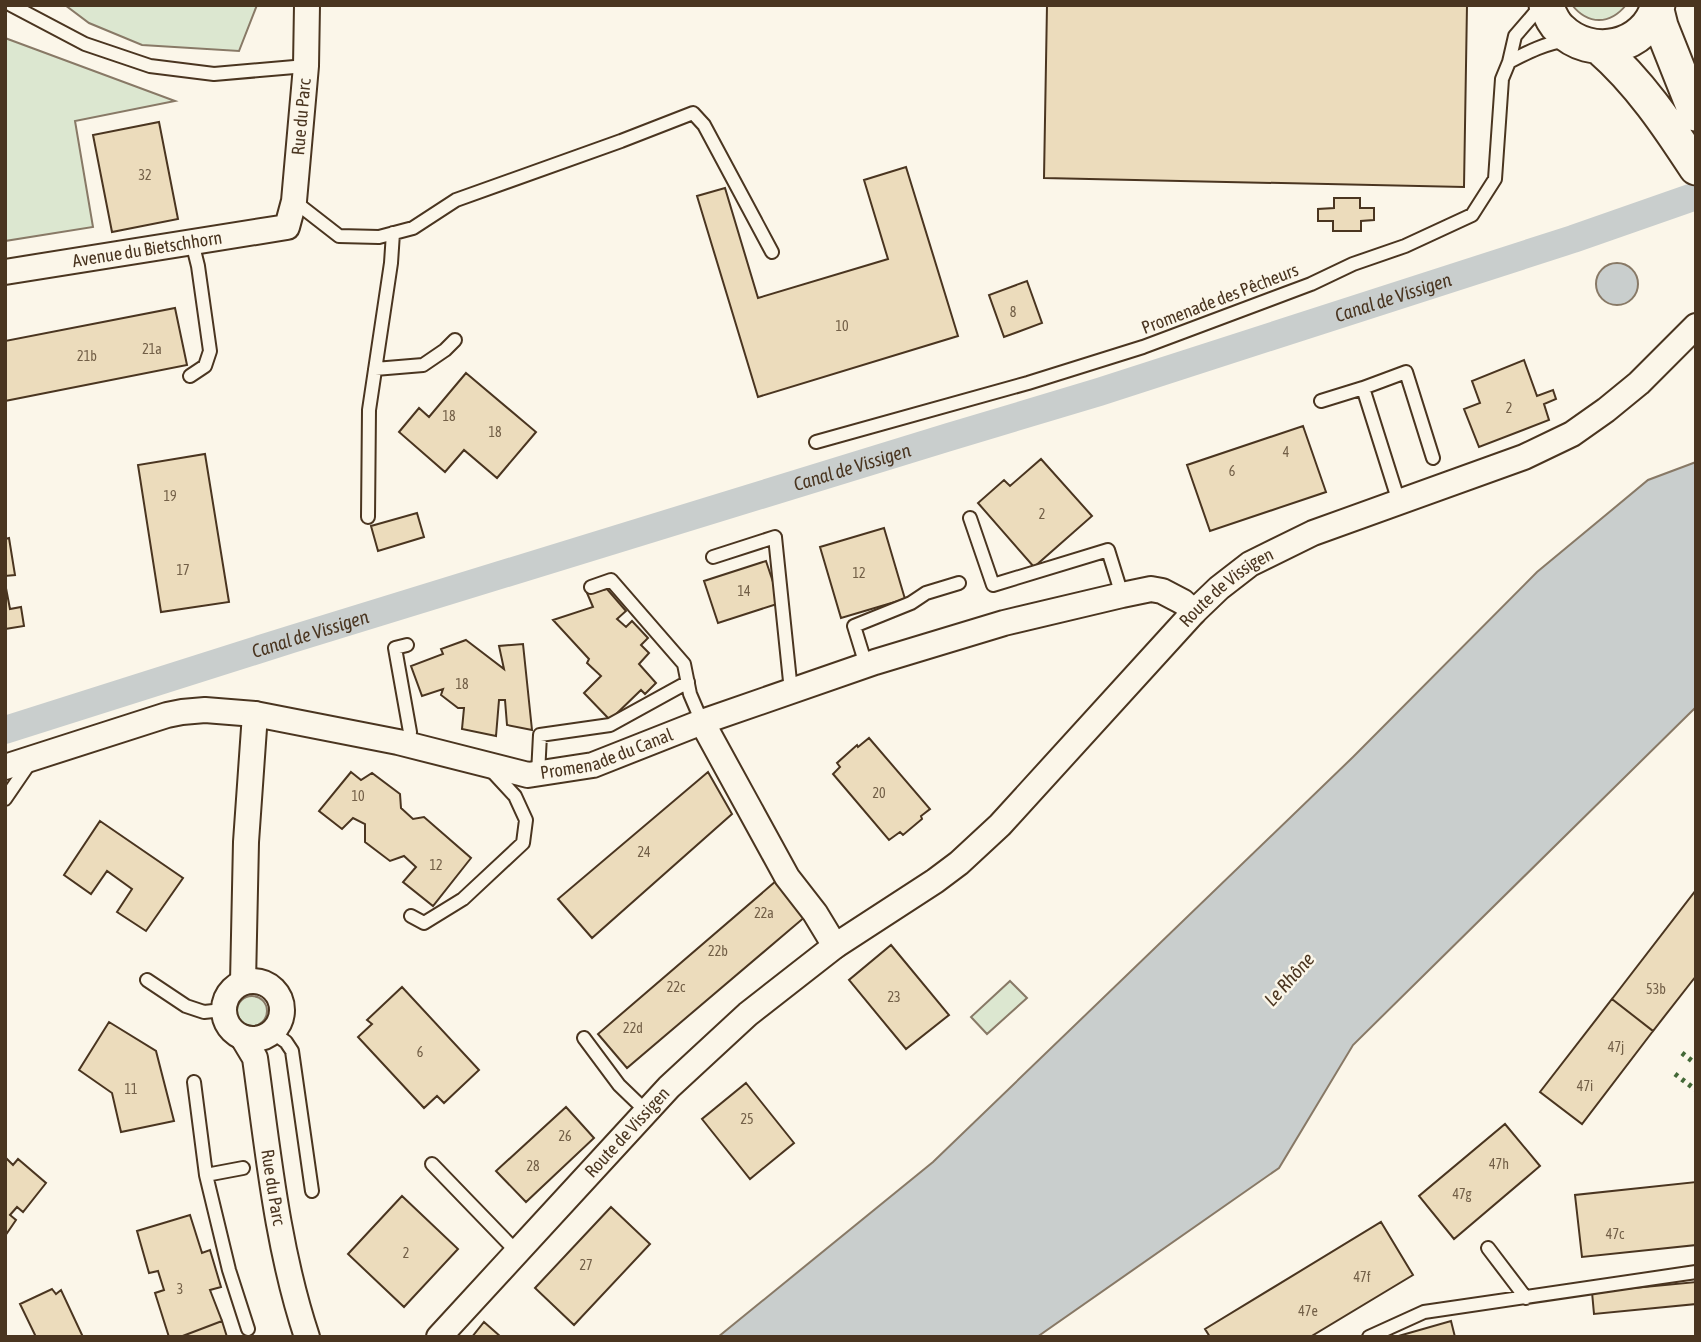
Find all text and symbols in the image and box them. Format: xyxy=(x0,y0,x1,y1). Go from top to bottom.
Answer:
street label: Rue du Parc xyxy=(287,77,315,156)
house number: 32 xyxy=(138,167,152,183)
street label: Avenue du Bietschhorn xyxy=(71,227,223,271)
street label: Promenade des Pêcheurs xyxy=(1138,259,1301,338)
water label: Canal de Vissigen xyxy=(1332,268,1454,326)
house number: 8 xyxy=(1010,304,1017,320)
house number: 10 xyxy=(835,318,849,334)
house number: 21a xyxy=(142,341,162,357)
house number: 21b xyxy=(77,348,97,364)
house number: 2 xyxy=(1506,400,1512,416)
house number: 18 xyxy=(442,408,456,424)
house number: 18 xyxy=(488,424,502,440)
water label: Canal de Vissigen xyxy=(791,438,913,495)
house number: 4 xyxy=(1283,444,1290,460)
house number: 6 xyxy=(1229,463,1236,479)
house number: 19 xyxy=(163,488,177,504)
house number: 2 xyxy=(1039,506,1045,522)
street label: Route de Vissigen xyxy=(1175,543,1277,631)
house number: 17 xyxy=(176,562,190,578)
house number: 12 xyxy=(852,565,866,581)
house number: 14 xyxy=(737,583,751,599)
water label: Canal de Vissigen xyxy=(249,605,371,662)
house number: 18 xyxy=(455,676,469,692)
street label: Promenade du Canal xyxy=(539,724,676,783)
house number: 20 xyxy=(872,785,886,801)
house number: 10 xyxy=(351,788,365,804)
house number: 24 xyxy=(637,844,651,860)
house number: 12 xyxy=(429,857,443,873)
house number: 22a xyxy=(754,905,774,921)
house number: 22b xyxy=(708,943,728,959)
water label: Le Rhône xyxy=(1259,948,1319,1010)
house number: 22c xyxy=(667,979,686,995)
house number: 53b xyxy=(1646,981,1666,997)
house number: 23 xyxy=(887,989,901,1005)
house number: 22d xyxy=(623,1020,643,1036)
house number: 47j xyxy=(1608,1039,1624,1055)
house number: 6 xyxy=(417,1044,424,1060)
house number: 47i xyxy=(1577,1078,1593,1094)
house number: 11 xyxy=(124,1081,138,1097)
street label: Route de Vissigen xyxy=(580,1083,674,1182)
house number: 25 xyxy=(740,1111,754,1127)
house number: 26 xyxy=(558,1128,572,1144)
street label: Rue du Parc xyxy=(257,1148,290,1227)
house number: 47h xyxy=(1489,1156,1509,1172)
house number: 28 xyxy=(526,1158,540,1174)
house number: 47g xyxy=(1452,1186,1472,1202)
house number: 47c xyxy=(1606,1226,1625,1242)
house number: 2 xyxy=(403,1245,409,1261)
house number: 27 xyxy=(579,1257,593,1273)
house number: 47f xyxy=(1353,1269,1371,1285)
house number: 3 xyxy=(177,1281,183,1297)
house number: 47e xyxy=(1298,1303,1318,1319)

